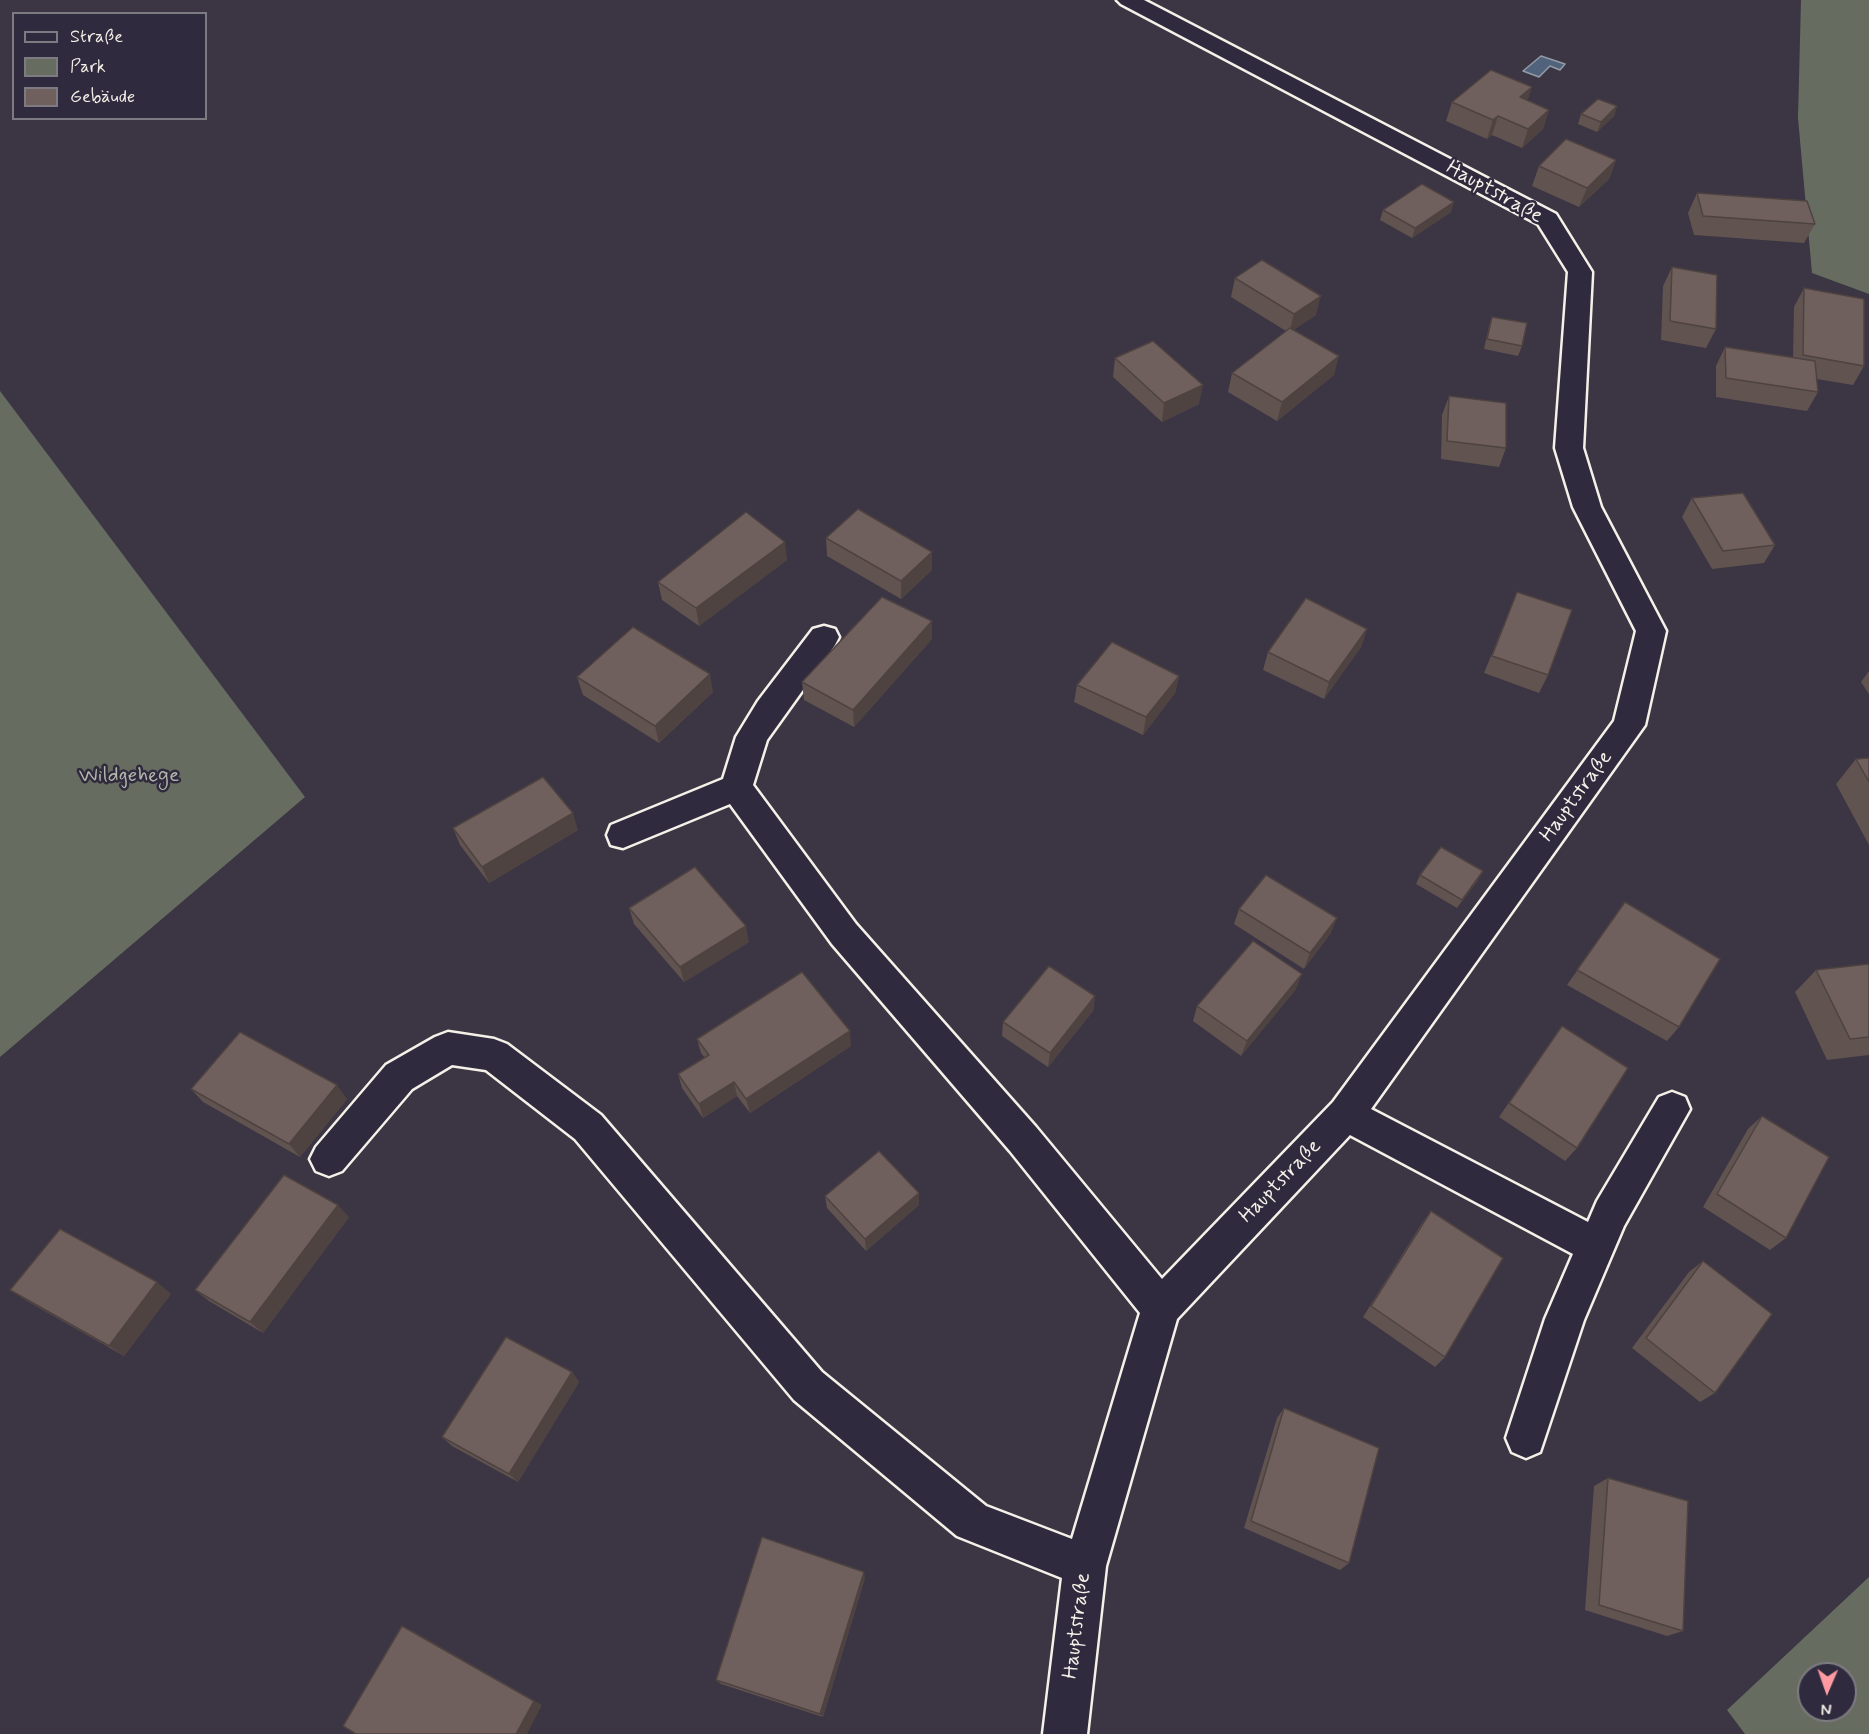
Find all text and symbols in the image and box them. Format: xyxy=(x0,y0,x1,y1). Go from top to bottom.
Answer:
legend xyxy=(12,12,207,120)
text: Straße xyxy=(70,25,123,49)
text: Park xyxy=(70,55,106,79)
text: Gebäude xyxy=(70,85,135,109)
street label: Hauptstraße xyxy=(1441,156,1547,230)
street label: Hauptstraße xyxy=(1535,746,1619,848)
park label: Wildgehege xyxy=(79,764,179,790)
street label: Hauptstraße xyxy=(1235,1135,1327,1229)
street label: Hauptstraße xyxy=(1059,1571,1097,1681)
north arrow xyxy=(1797,1662,1857,1722)
text: N xyxy=(1821,1698,1832,1719)

